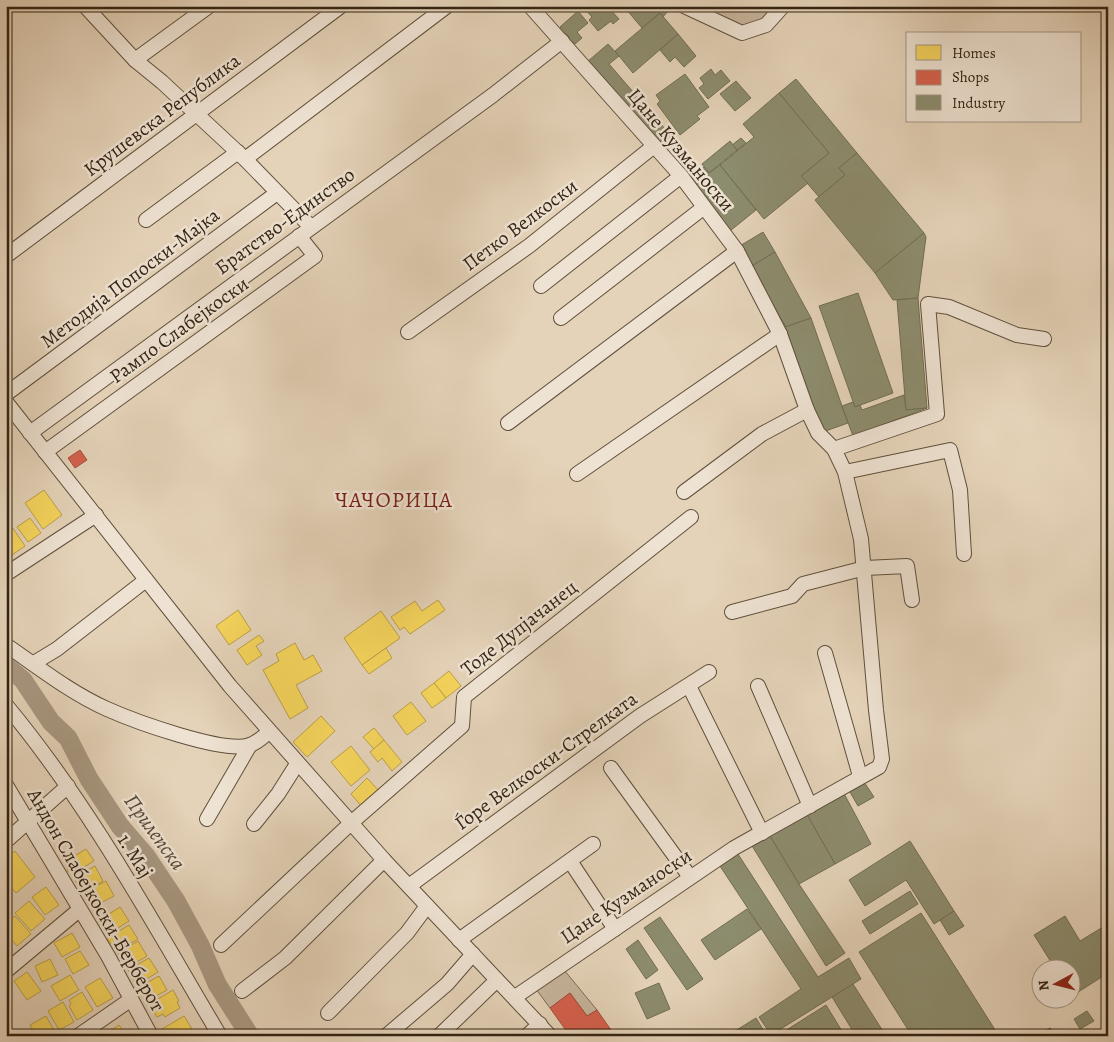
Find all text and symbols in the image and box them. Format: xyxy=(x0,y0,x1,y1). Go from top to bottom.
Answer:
legend xyxy=(906,32,1082,122)
text: Homes xyxy=(952,43,996,63)
street label: Крушевска Република xyxy=(78,47,246,183)
text: Shops xyxy=(952,67,989,87)
street label: Цане Кузманоски xyxy=(621,83,741,217)
text: Industry xyxy=(952,93,1006,113)
street label: Братство-Единство xyxy=(210,161,360,281)
street label: Петко Велкоски xyxy=(457,173,583,277)
street label: Методија Попоски-Мајка xyxy=(35,201,226,354)
street label: Рампо Слабејкоски xyxy=(104,270,254,390)
district label: ЧАЧОРИЦА xyxy=(335,485,453,515)
street label: Тоде Дупјачанец xyxy=(455,574,583,682)
street label: Ѓоре Велкоски-Стрелката xyxy=(449,685,643,837)
street label: Андон Слабејкоски-Берберот xyxy=(20,783,171,1017)
water label: Прилепска xyxy=(118,788,192,876)
street label: 1. Мај xyxy=(111,829,159,883)
street label: Цане Кузманоски xyxy=(555,842,697,950)
north arrow xyxy=(1032,960,1082,1010)
text: N xyxy=(1034,979,1054,992)

